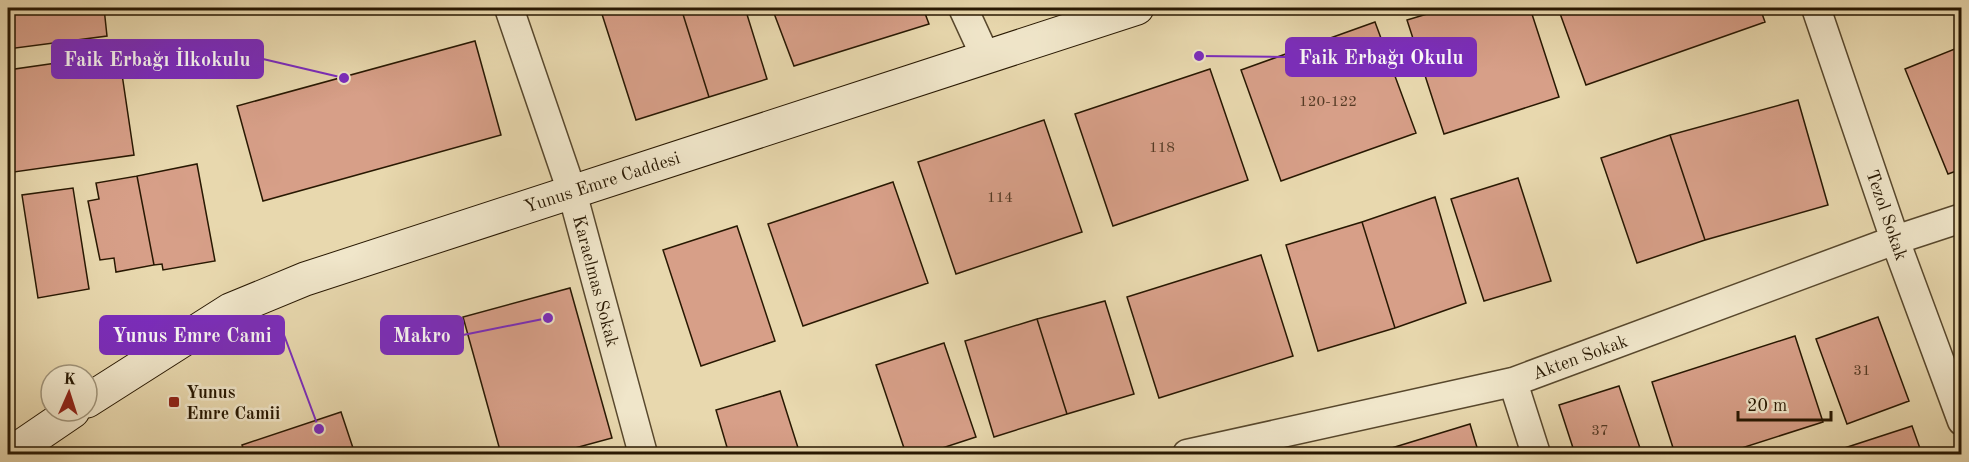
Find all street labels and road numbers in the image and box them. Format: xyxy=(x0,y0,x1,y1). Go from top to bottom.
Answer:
street label: Yunus Emre Caddesi xyxy=(522,149,682,217)
street label: Tezol Sokak xyxy=(1862,168,1910,263)
street label: Karaelmas Sokak xyxy=(569,213,621,349)
street label: Akten Sokak xyxy=(1530,332,1630,384)

